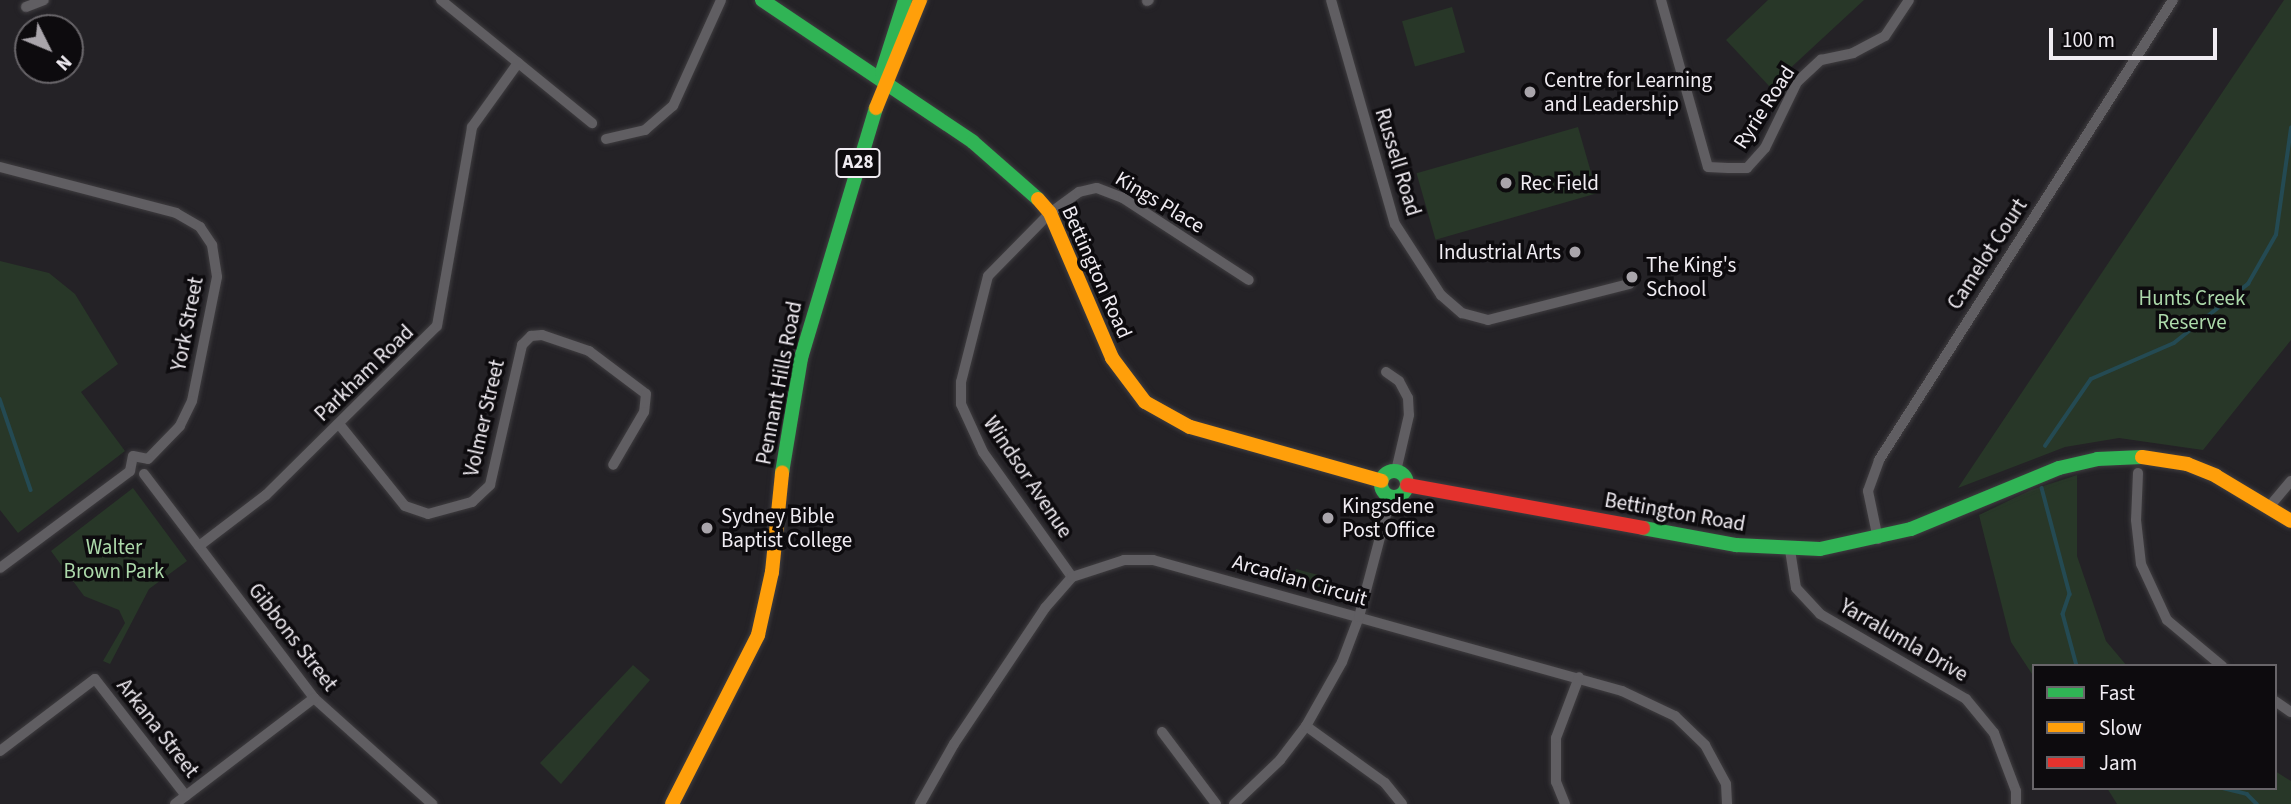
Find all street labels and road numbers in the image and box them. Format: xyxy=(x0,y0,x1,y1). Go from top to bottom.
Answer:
street label: Ryrie Road xyxy=(1728,61,1800,153)
street label: Russell Road xyxy=(1370,105,1426,219)
road number: A28 xyxy=(835,148,881,178)
street label: Kings Place xyxy=(1111,166,1209,238)
street label: Camelot Court xyxy=(1942,194,2032,314)
street label: Bettington Road xyxy=(1057,202,1137,342)
street label: York Street xyxy=(166,275,208,373)
street label: Pennant Hills Road xyxy=(751,299,807,467)
street label: Parkham Road xyxy=(309,319,419,427)
street label: Volmer Street xyxy=(458,357,510,479)
street label: Windsor Avenue xyxy=(978,411,1078,543)
street label: Bettington Road xyxy=(1603,487,1747,537)
street label: Arcadian Circuit xyxy=(1230,549,1370,611)
street label: Gibbons Street xyxy=(243,578,343,696)
street label: Yarralumla Drive xyxy=(1835,593,1973,687)
street label: Arkana Street xyxy=(112,674,204,782)

